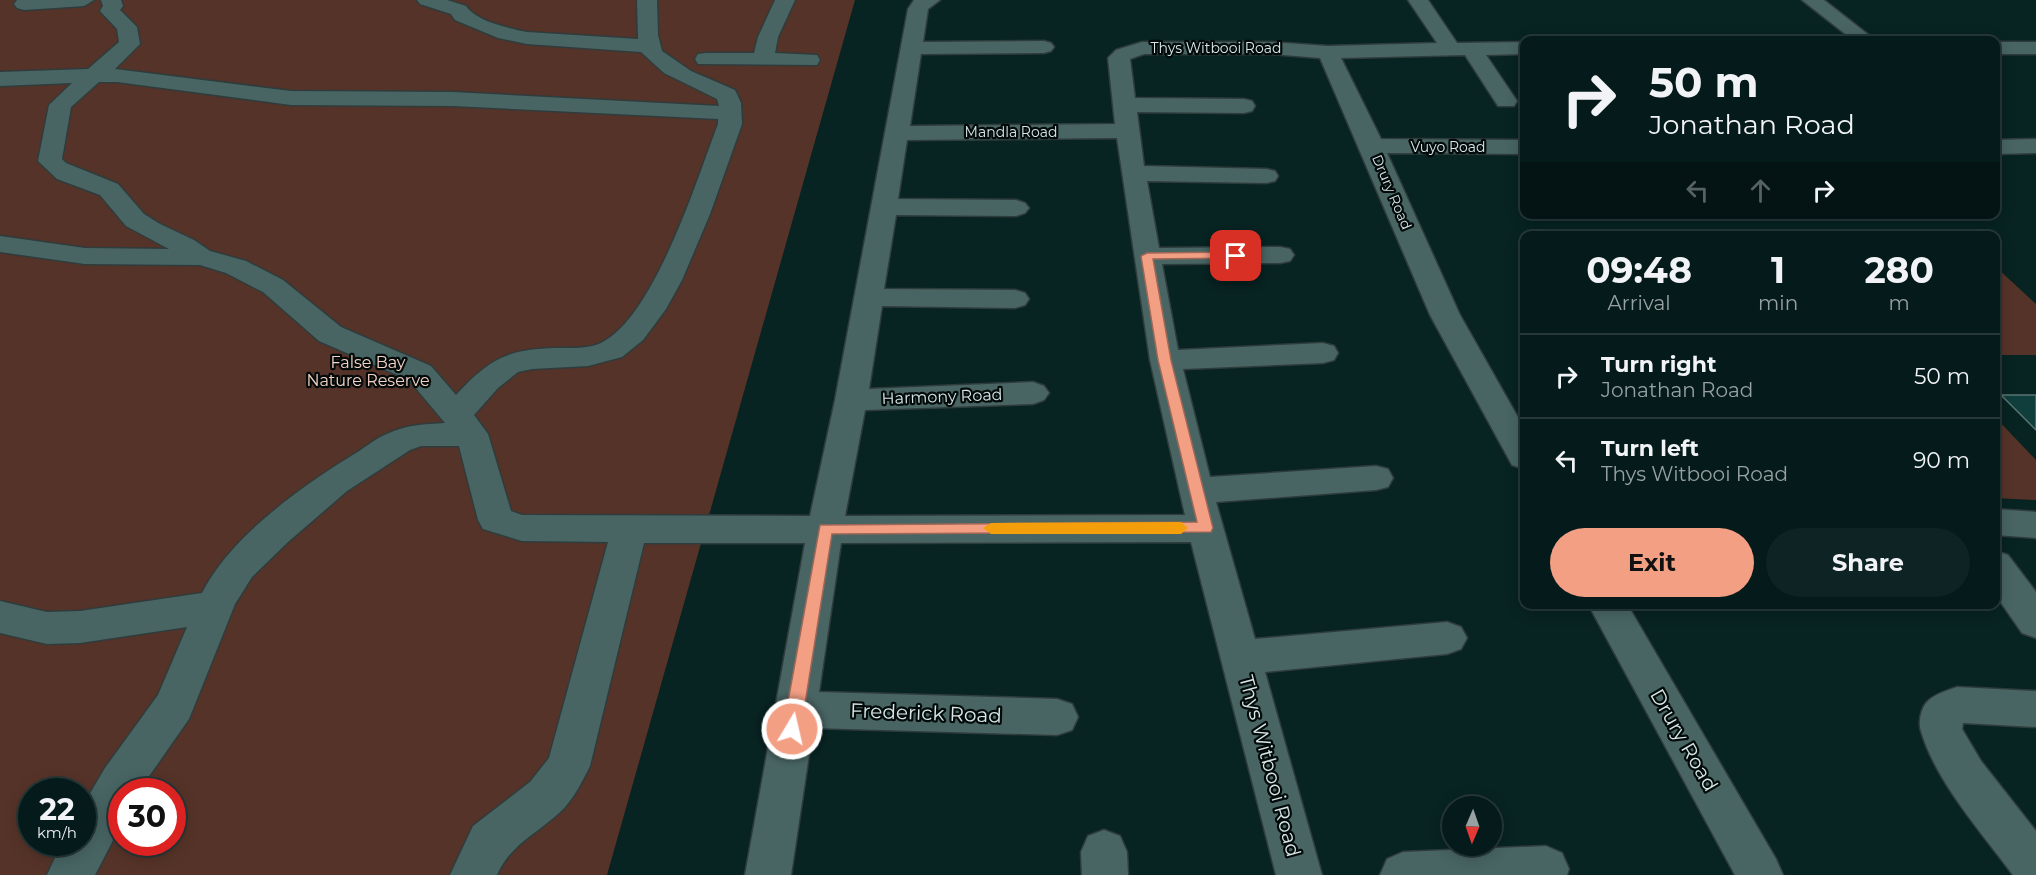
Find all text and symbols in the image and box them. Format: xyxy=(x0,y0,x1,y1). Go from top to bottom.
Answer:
street label: Thys Witbooi Road xyxy=(1151,39,1281,57)
text: 50 m xyxy=(1649,56,1758,108)
icon: right xyxy=(1550,60,1628,138)
text: Jonathan Road xyxy=(1649,108,1855,141)
street label: Mandla Road xyxy=(965,123,1057,141)
street label: Vuyo Road xyxy=(1410,138,1486,156)
street label: Drury Road xyxy=(1368,152,1416,232)
icon: left xyxy=(1681,174,1714,207)
icon: ahead xyxy=(1744,174,1777,207)
icon: right xyxy=(1807,174,1840,207)
pin xyxy=(1210,230,1261,281)
icon: arrive xyxy=(1219,239,1252,272)
text: 09:48 xyxy=(1586,248,1692,292)
text: 1 xyxy=(1771,248,1785,292)
text: 280 xyxy=(1864,248,1934,292)
text: Arrival xyxy=(1607,291,1671,315)
text: min xyxy=(1758,291,1798,315)
text: m xyxy=(1888,291,1910,315)
text: Turn right xyxy=(1601,351,1716,378)
park label: False Bay Nature Reserve xyxy=(306,353,430,390)
icon: right xyxy=(1550,360,1583,393)
text: 50 m xyxy=(1914,363,1970,390)
text: Jonathan Road xyxy=(1601,378,1753,402)
street label: Harmony Road xyxy=(881,385,1003,408)
text: Turn left xyxy=(1601,435,1699,462)
icon: left xyxy=(1550,444,1583,477)
text: 90 m xyxy=(1913,447,1970,474)
text: Thys Witbooi Road xyxy=(1601,462,1788,486)
button: Exit xyxy=(1550,528,1754,597)
button: Share xyxy=(1766,528,1970,597)
street label: Thys Witbooi Road xyxy=(1234,673,1306,859)
street label: Drury Road xyxy=(1645,685,1723,795)
position arrow xyxy=(760,697,824,761)
street label: Frederick Road xyxy=(850,698,1002,728)
speed limit sign: 30 xyxy=(108,778,186,856)
text: 22 xyxy=(39,791,75,828)
north arrow xyxy=(1442,796,1502,856)
map controls xyxy=(1442,796,1502,856)
text: km/h xyxy=(37,823,77,842)

